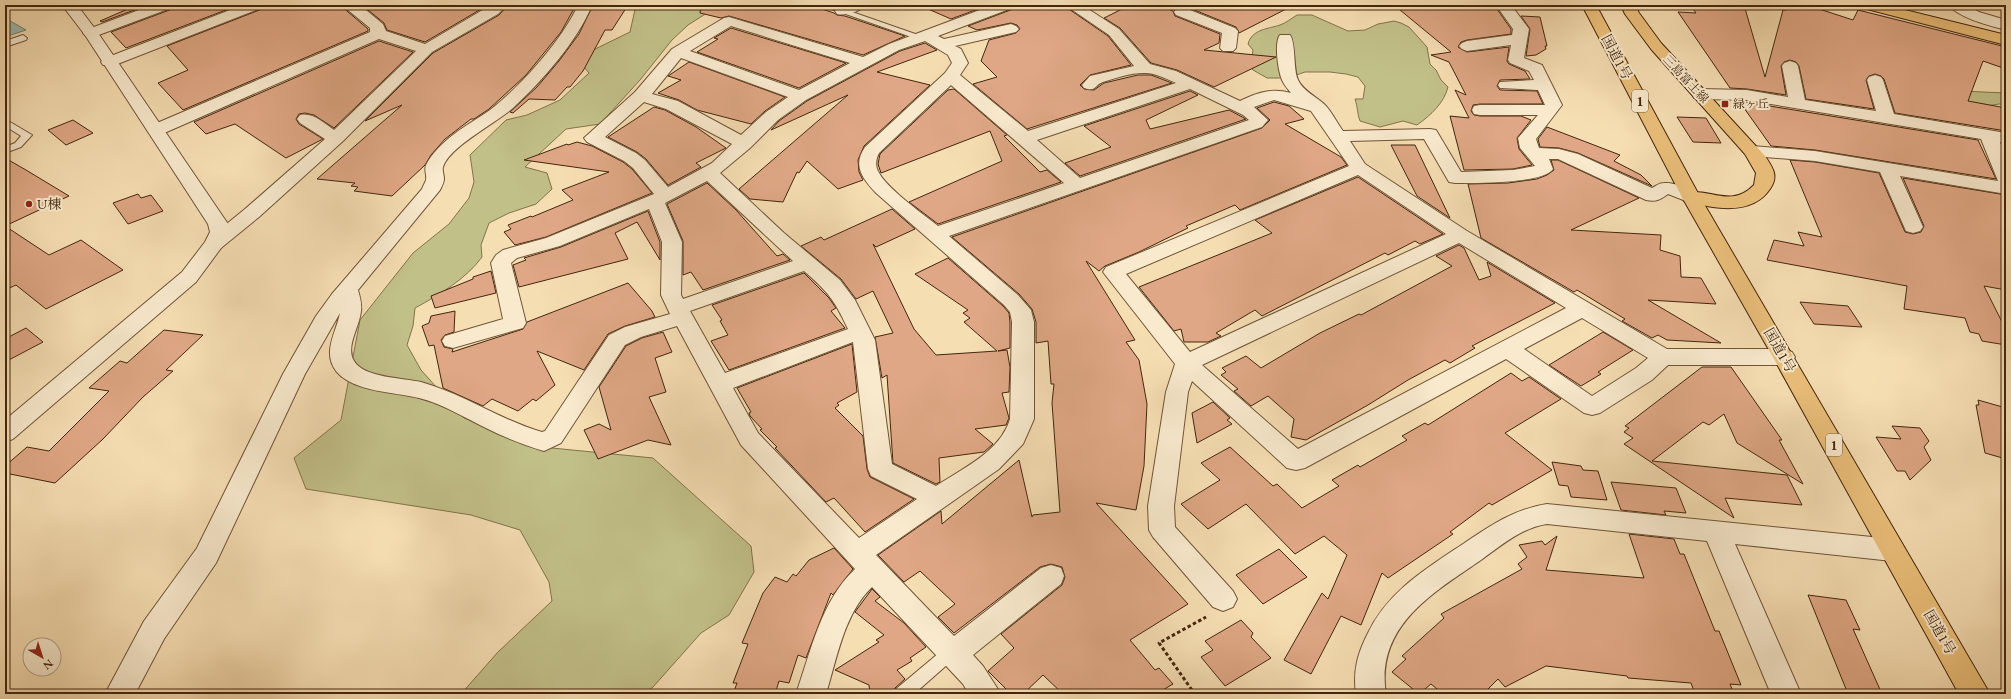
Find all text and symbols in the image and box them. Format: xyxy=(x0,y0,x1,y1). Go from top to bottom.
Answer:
street label: 国道1号 xyxy=(1598,31,1636,83)
street label: 三島富士線 xyxy=(1660,52,1712,106)
road number: 1 xyxy=(1632,90,1648,112)
place label: 緑ヶ丘 xyxy=(1733,96,1769,112)
marker: 緑ヶ丘 xyxy=(1720,99,1730,109)
place label: U棟 xyxy=(37,195,61,213)
marker: U棟 xyxy=(24,199,34,209)
street label: 国道1号 xyxy=(1760,324,1800,376)
road number: 1 xyxy=(1826,434,1842,456)
street label: 国道1号 xyxy=(1920,606,1960,658)
north arrow xyxy=(22,637,62,677)
text: N xyxy=(40,657,56,673)

